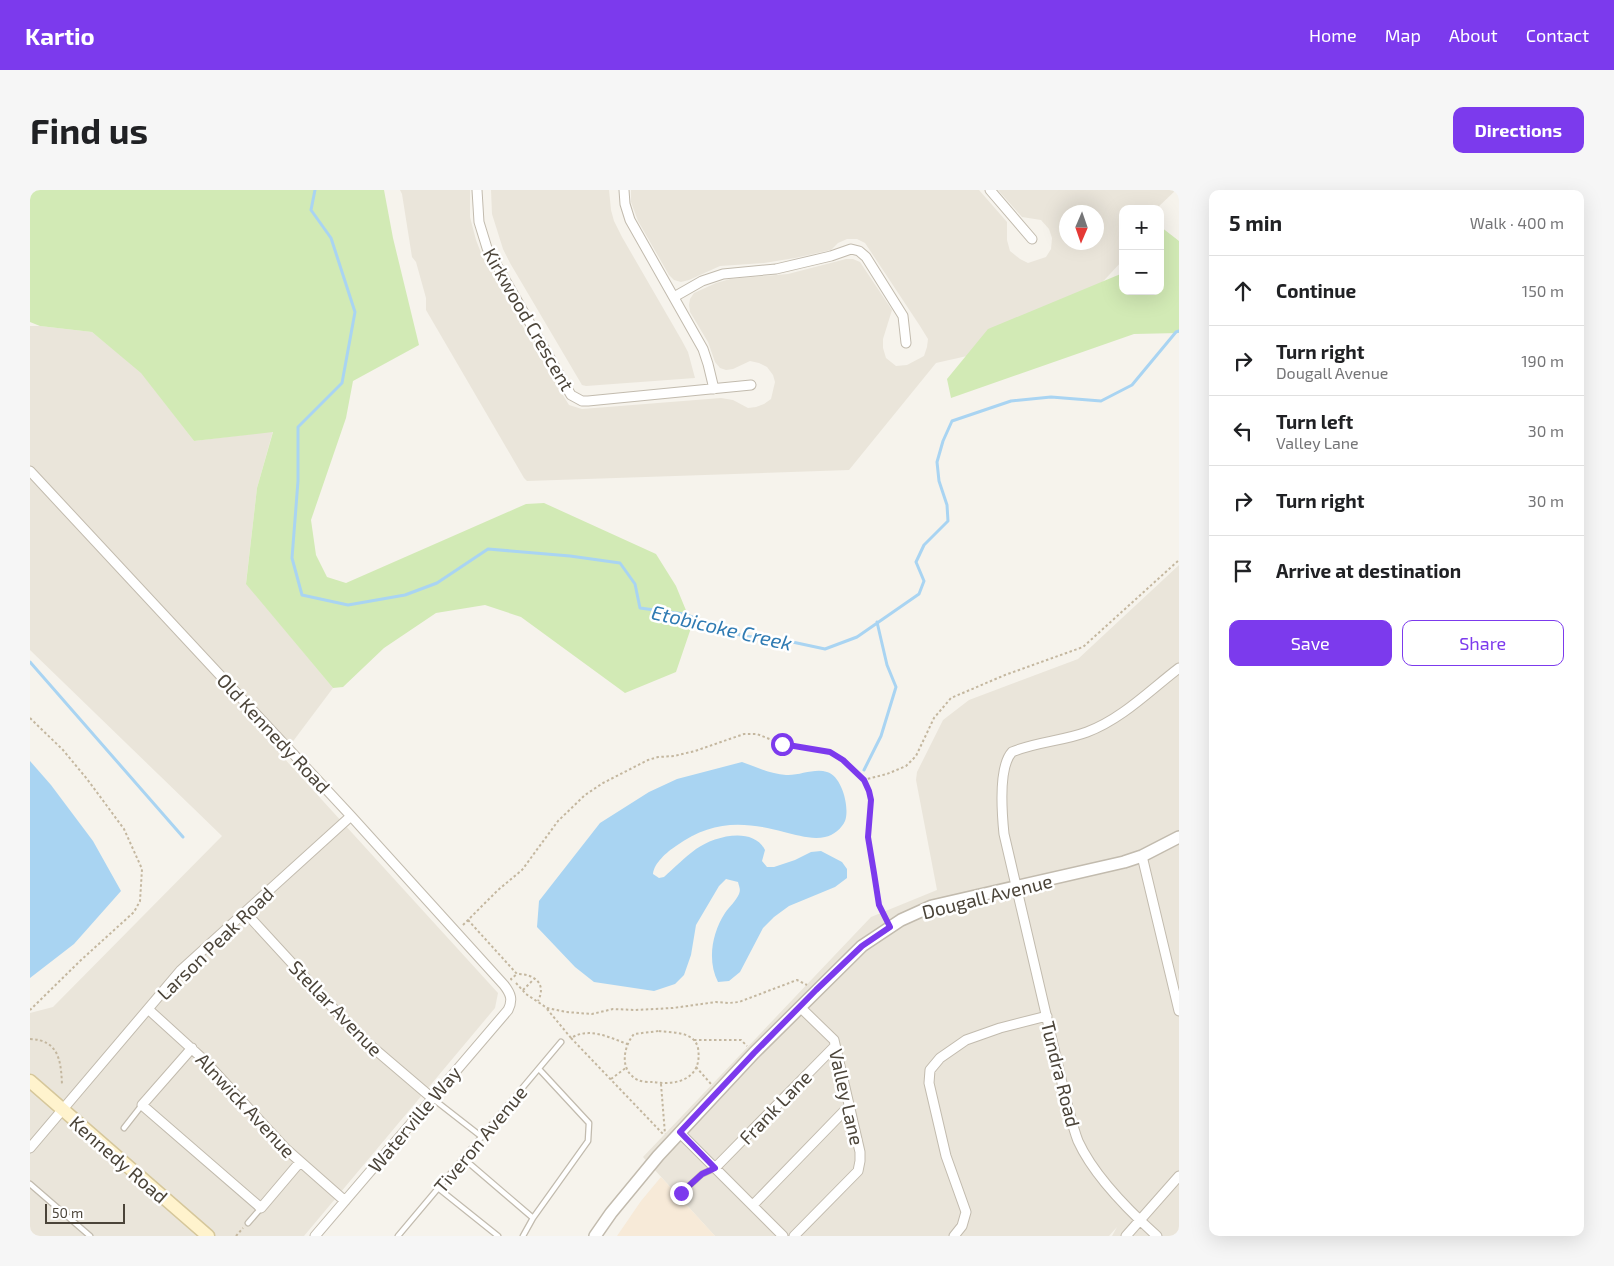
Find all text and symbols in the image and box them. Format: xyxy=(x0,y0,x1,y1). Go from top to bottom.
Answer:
text: Kartio xyxy=(25,21,95,50)
text: Home xyxy=(1309,24,1357,46)
text: Map xyxy=(1385,24,1421,46)
text: About xyxy=(1449,24,1498,46)
text: Contact xyxy=(1526,24,1589,46)
button: Directions xyxy=(1453,107,1584,153)
text: Find us xyxy=(30,109,148,151)
north arrow xyxy=(1059,205,1104,250)
map controls xyxy=(1119,205,1164,295)
button: + xyxy=(1119,205,1164,250)
text: 5 min xyxy=(1229,210,1282,235)
text: Walk · 400 m xyxy=(1470,213,1564,232)
street label: Kirkwood Crescent xyxy=(479,243,579,395)
button: − xyxy=(1119,250,1164,295)
icon: ahead xyxy=(1229,277,1257,305)
text: Continue xyxy=(1276,279,1356,302)
text: 150 m xyxy=(1522,281,1564,300)
text: Turn right xyxy=(1276,340,1364,363)
icon: right xyxy=(1229,347,1257,375)
text: 190 m xyxy=(1521,351,1564,370)
text: Dougall Avenue xyxy=(1276,363,1388,382)
text: Turn left xyxy=(1276,410,1353,433)
icon: left xyxy=(1229,417,1257,445)
text: 30 m xyxy=(1528,421,1564,440)
text: Valley Lane xyxy=(1276,433,1359,452)
icon: right xyxy=(1229,487,1257,515)
text: Turn right xyxy=(1276,489,1364,512)
text: 30 m xyxy=(1528,491,1564,510)
icon: arrive xyxy=(1229,557,1257,585)
text: Arrive at destination xyxy=(1276,559,1461,582)
water label: Etobicoke Creek xyxy=(649,599,795,655)
button: Save xyxy=(1229,620,1392,666)
button: Share xyxy=(1402,620,1564,666)
street label: Old Kennedy Road xyxy=(213,668,335,798)
route start xyxy=(771,733,794,756)
street label: Dougall Avenue xyxy=(919,869,1055,923)
street label: Larson Peak Road xyxy=(152,882,278,1004)
street label: Stellar Avenue xyxy=(285,955,387,1061)
street label: Tundra Road xyxy=(1037,1019,1085,1129)
street label: Valley Lane xyxy=(825,1047,869,1147)
street label: Alnwick Avenue xyxy=(192,1048,300,1162)
street label: Waterville Way xyxy=(363,1061,465,1177)
street label: Frank Lane xyxy=(734,1065,816,1149)
street label: Tiveron Avenue xyxy=(429,1081,531,1197)
street label: Kennedy Road xyxy=(65,1110,173,1208)
route end xyxy=(670,1182,693,1205)
scale bar xyxy=(45,1201,125,1224)
text: 50 m xyxy=(52,1204,83,1221)

